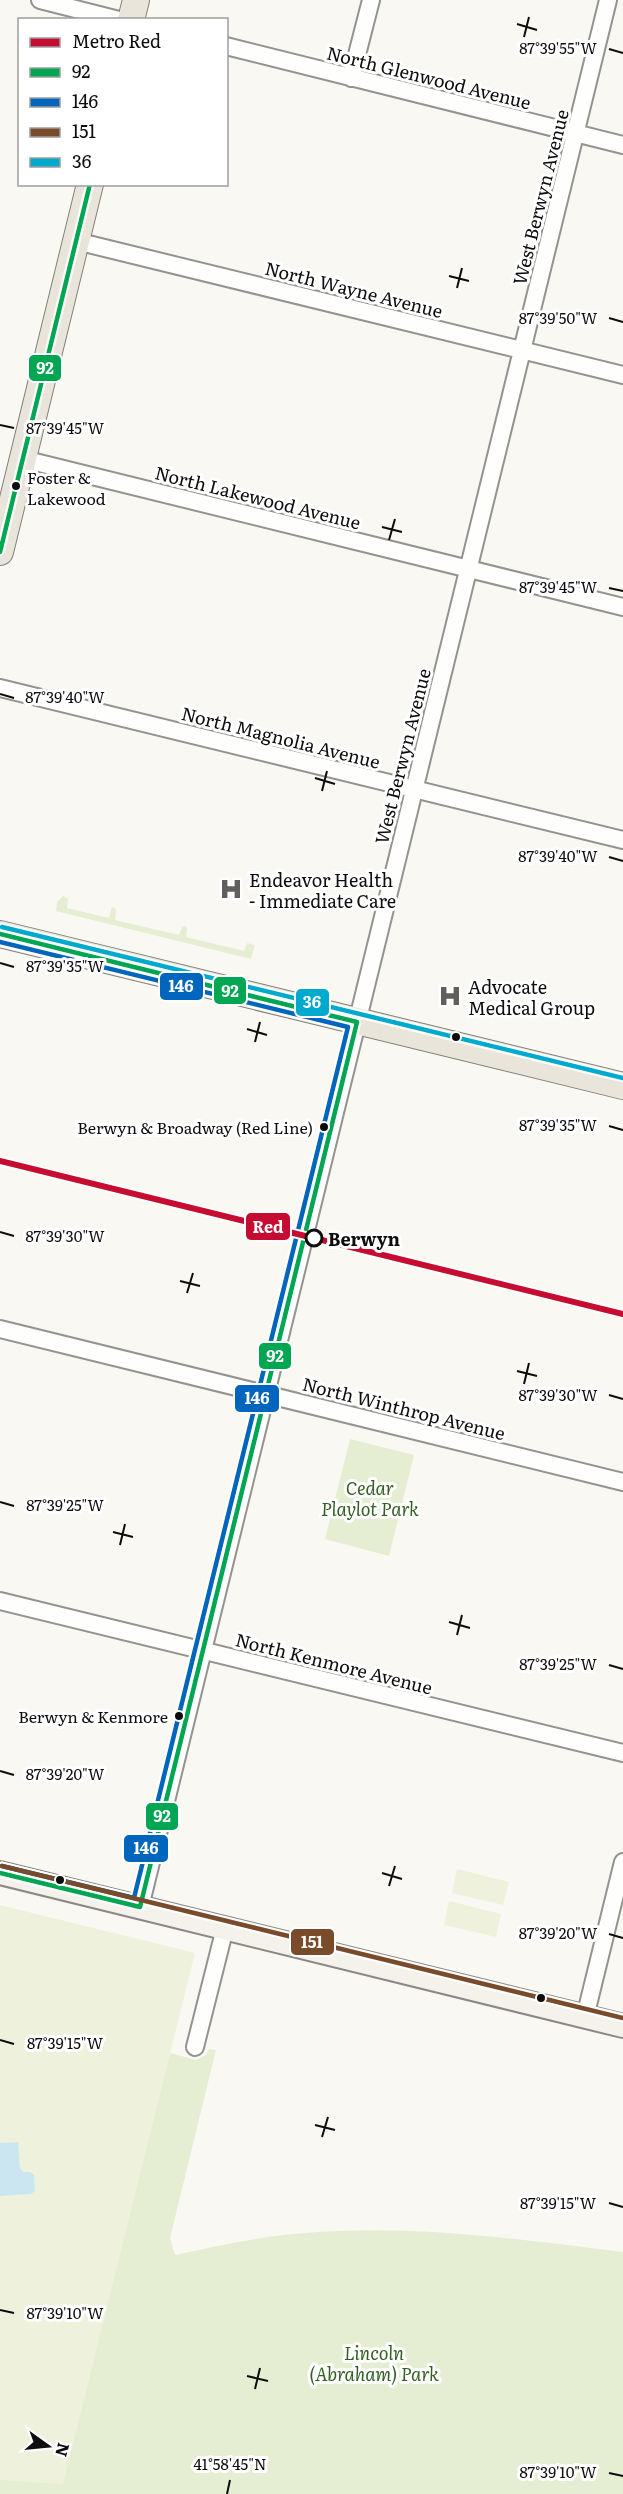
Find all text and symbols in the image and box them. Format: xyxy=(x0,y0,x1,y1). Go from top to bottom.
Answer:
legend xyxy=(18,18,228,186)
text: Metro Red xyxy=(72,27,161,54)
text: 87°39'55"W xyxy=(519,36,597,59)
street label: North Glenwood Avenue xyxy=(324,39,534,115)
text: 92 xyxy=(72,57,90,84)
text: 146 xyxy=(72,87,99,114)
street label: West Berwyn Avenue xyxy=(505,106,575,288)
text: 151 xyxy=(72,117,96,144)
text: 36 xyxy=(72,147,92,174)
street label: North Wayne Avenue xyxy=(262,254,446,324)
text: 87°39'50"W xyxy=(519,306,598,329)
line badge: 92 xyxy=(28,354,62,382)
text: 92 xyxy=(36,355,54,379)
text: 87°39'45"W xyxy=(26,416,105,439)
street label: North Lakewood Avenue xyxy=(152,458,364,536)
place label: Foster & Lakewood xyxy=(27,465,106,510)
marker: Foster & Lakewood xyxy=(10,480,22,492)
text: 87°39'45"W xyxy=(519,575,598,598)
street label: West Berwyn Avenue xyxy=(367,665,437,847)
text: 87°39'40"W xyxy=(25,685,105,708)
street label: North Magnolia Avenue xyxy=(179,699,383,775)
text: 87°39'40"W xyxy=(518,844,598,867)
place label: Endeavor Health - Immediate Care xyxy=(249,866,396,914)
hospital icon: Endeavor Health - Immediate Care xyxy=(218,876,244,902)
text: 87°39'35"W xyxy=(26,954,105,977)
line badge: 146 xyxy=(159,972,204,1001)
text: 146 xyxy=(168,973,194,997)
place label: Advocate Medical Group xyxy=(468,973,595,1021)
line badge: 92 xyxy=(213,976,247,1005)
text: 92 xyxy=(221,978,239,1002)
hospital icon: Advocate Medical Group xyxy=(437,983,463,1009)
line badge: 36 xyxy=(295,988,330,1017)
text: 36 xyxy=(303,989,321,1013)
unlabelled marker xyxy=(450,1031,462,1043)
text: 87°39'35"W xyxy=(519,1113,598,1136)
place label: Berwyn & Broadway (Red Line) xyxy=(77,1115,313,1139)
marker: Berwyn & Broadway (Red Line) xyxy=(318,1121,330,1133)
line badge: Red xyxy=(245,1212,291,1241)
text: Red xyxy=(252,1214,284,1238)
text: 87°39'30"W xyxy=(25,1224,105,1247)
place label: Berwyn xyxy=(328,1225,400,1252)
marker: Berwyn xyxy=(305,1229,323,1247)
line badge: 92 xyxy=(258,1342,292,1370)
text: 92 xyxy=(266,1343,284,1367)
street label: North Winthrop Avenue xyxy=(300,1370,508,1446)
text: 87°39'30"W xyxy=(518,1383,598,1406)
line badge: 146 xyxy=(234,1384,280,1413)
text: 146 xyxy=(244,1385,270,1409)
park label: Cedar Playlot Park xyxy=(321,1474,419,1522)
text: 87°39'25"W xyxy=(26,1493,104,1516)
street label: North Kenmore Avenue xyxy=(233,1625,435,1701)
text: 87°39'25"W xyxy=(519,1652,597,1675)
place label: Berwyn & Kenmore xyxy=(18,1704,168,1728)
marker: Berwyn & Kenmore xyxy=(173,1710,185,1722)
text: 87°39'20"W xyxy=(26,1762,105,1785)
line badge: 92 xyxy=(145,1802,179,1831)
text: 92 xyxy=(153,1803,171,1827)
line badge: 146 xyxy=(123,1834,169,1863)
text: 146 xyxy=(133,1835,159,1859)
unlabelled marker xyxy=(54,1874,66,1886)
text: 87°39'20"W xyxy=(519,1921,598,1944)
line badge: 151 xyxy=(290,1928,335,1956)
text: 151 xyxy=(301,1929,323,1953)
unlabelled marker xyxy=(535,1992,547,2004)
text: 87°39'15"W xyxy=(27,2031,104,2054)
text: 87°39'15"W xyxy=(520,2191,597,2214)
text: 87°39'10"W xyxy=(26,2301,104,2324)
park label: Lincoln (Abraham) Park xyxy=(309,2339,439,2387)
north arrow xyxy=(18,2416,78,2476)
text: N xyxy=(50,2441,77,2460)
text: 41°58'45"N xyxy=(194,2452,266,2475)
text: 87°39'10"W xyxy=(519,2460,597,2483)

